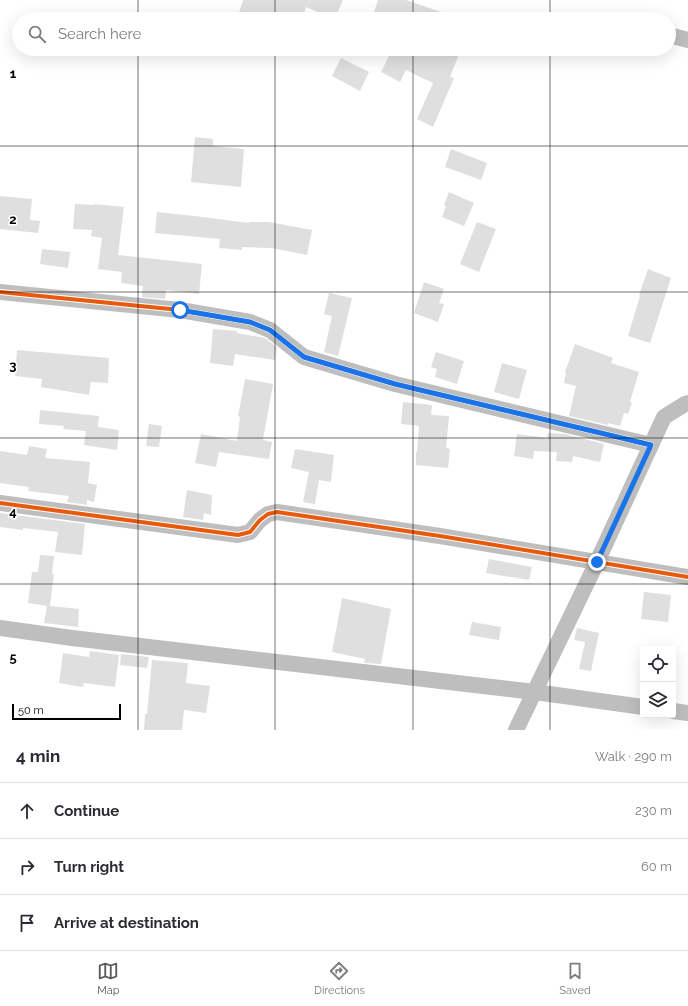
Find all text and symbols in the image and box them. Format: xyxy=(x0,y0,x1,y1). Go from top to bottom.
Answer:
search box xyxy=(12,12,676,56)
icon: search xyxy=(26,23,48,45)
text: Search here xyxy=(58,25,141,43)
text: 1 xyxy=(10,66,17,81)
text: 2 xyxy=(9,212,17,227)
route start xyxy=(171,301,189,319)
text: 3 xyxy=(9,358,17,373)
text: 4 xyxy=(9,504,17,519)
route end xyxy=(588,553,606,571)
map controls xyxy=(640,646,676,718)
button: locate xyxy=(640,646,676,682)
text: 5 xyxy=(9,650,17,665)
button: layers xyxy=(640,682,676,718)
scale bar xyxy=(12,702,121,721)
text: 50 m xyxy=(18,704,44,717)
text: 4 min xyxy=(16,746,60,766)
text: Walk · 290 m xyxy=(595,749,672,764)
icon: ahead xyxy=(16,800,38,822)
text: Continue xyxy=(54,802,119,820)
text: 230 m xyxy=(635,803,672,818)
icon: right xyxy=(16,856,38,878)
text: Turn right xyxy=(54,858,124,876)
text: 60 m xyxy=(641,859,672,874)
icon: arrive xyxy=(16,912,38,934)
text: Arrive at destination xyxy=(54,914,199,932)
tab: Map xyxy=(97,960,120,997)
tab: Directions xyxy=(314,960,365,997)
tab: Saved xyxy=(559,960,591,997)

